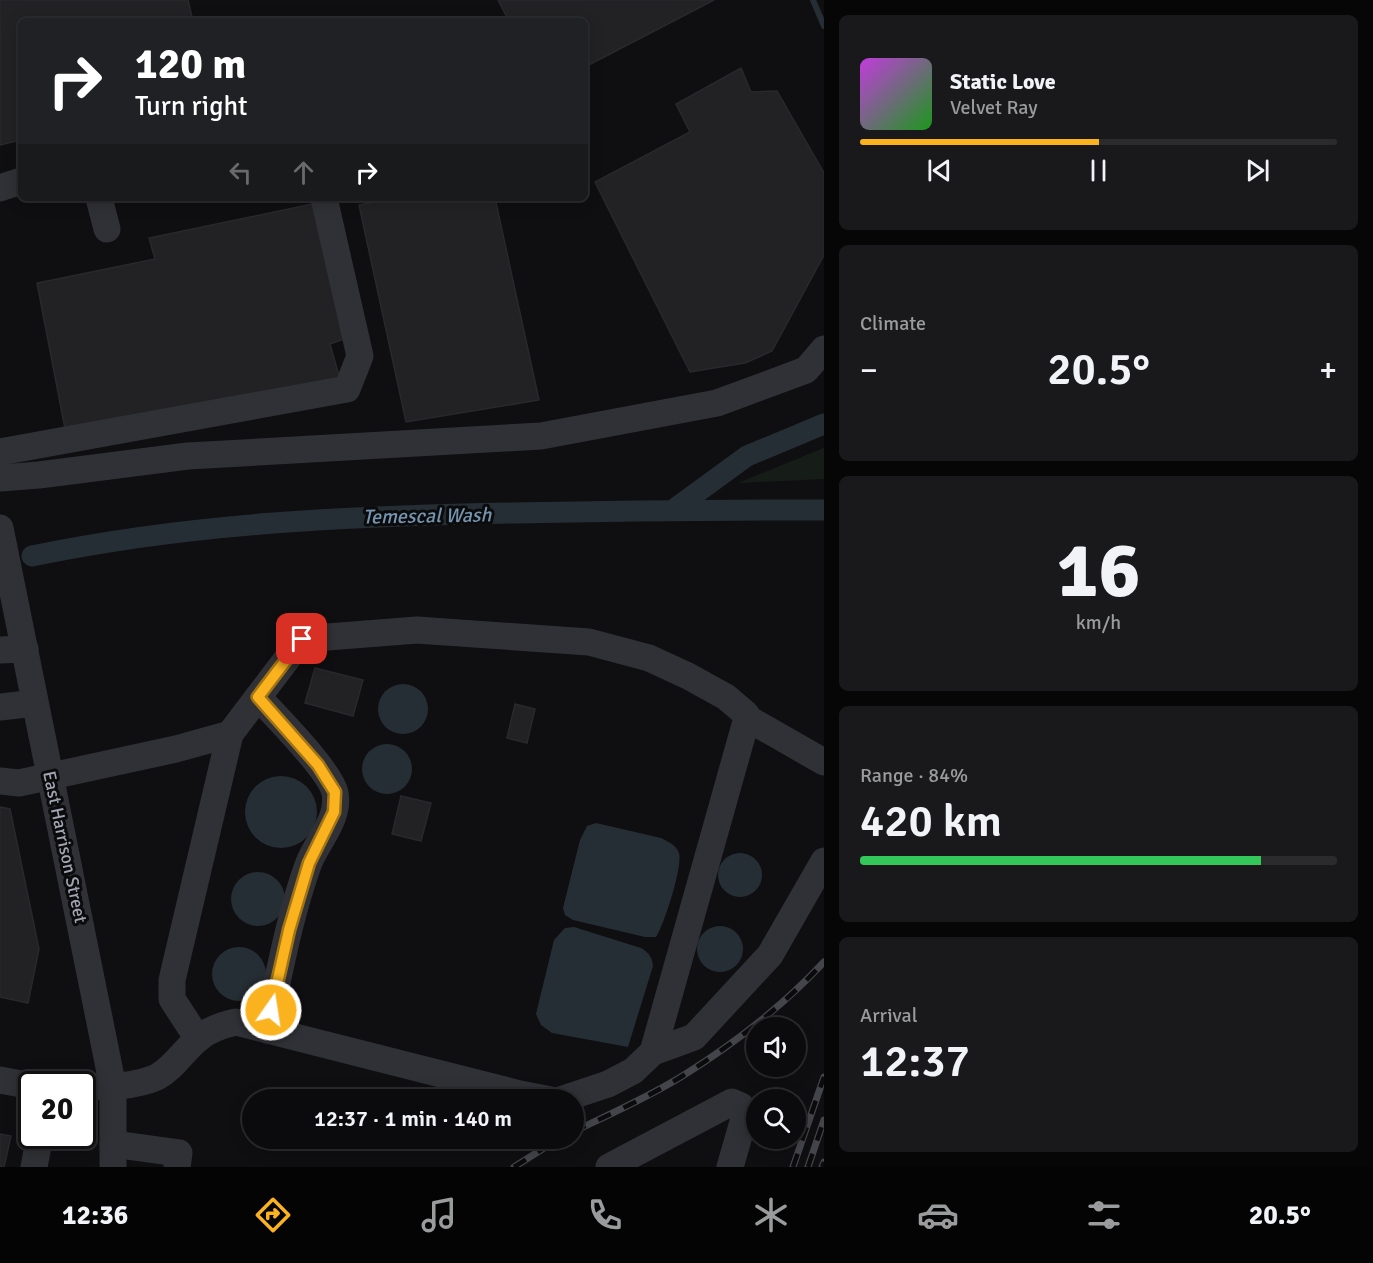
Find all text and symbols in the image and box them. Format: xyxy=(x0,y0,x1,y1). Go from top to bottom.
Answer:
text: 120 m xyxy=(135,39,246,90)
icon: right xyxy=(36,42,114,120)
text: Static Love xyxy=(950,68,1056,95)
text: Turn right xyxy=(135,90,248,123)
text: Velvet Ray xyxy=(950,95,1038,120)
icon: previous xyxy=(923,154,956,187)
icon: pause xyxy=(1082,154,1115,187)
icon: next xyxy=(1241,154,1274,187)
icon: left xyxy=(224,156,257,189)
icon: ahead xyxy=(287,156,320,189)
icon: right xyxy=(350,156,383,189)
text: Climate xyxy=(860,311,926,336)
text: 20.5° xyxy=(1047,342,1150,397)
text: − xyxy=(860,350,878,391)
text: + xyxy=(1319,350,1337,391)
water label: Temescal Wash xyxy=(362,502,493,530)
text: 16 xyxy=(1056,523,1141,619)
text: km/h xyxy=(1076,610,1121,635)
pin xyxy=(276,613,327,664)
icon: arrive xyxy=(285,622,318,655)
text: Range · 84% xyxy=(860,763,968,788)
street label: East Harrison Street xyxy=(38,769,92,925)
text: 420 km xyxy=(860,794,1002,849)
position arrow xyxy=(239,978,303,1042)
text: Arrival xyxy=(860,1003,918,1028)
map controls xyxy=(746,1017,806,1149)
button: sound xyxy=(746,1017,806,1077)
text: 12:37 xyxy=(860,1034,970,1089)
speed limit sign: 20 xyxy=(18,1071,96,1149)
button: search xyxy=(746,1089,806,1149)
text: 12:37 · 1 min · 140 m xyxy=(314,1105,512,1132)
icon: directions xyxy=(252,1194,294,1236)
icon: music xyxy=(418,1194,460,1236)
icon: phone xyxy=(584,1194,626,1236)
icon: climate xyxy=(750,1194,792,1236)
icon: car xyxy=(917,1194,959,1236)
icon: filters xyxy=(1083,1194,1125,1236)
text: 12:36 xyxy=(62,1199,128,1232)
text: 20.5° xyxy=(1249,1199,1311,1232)

